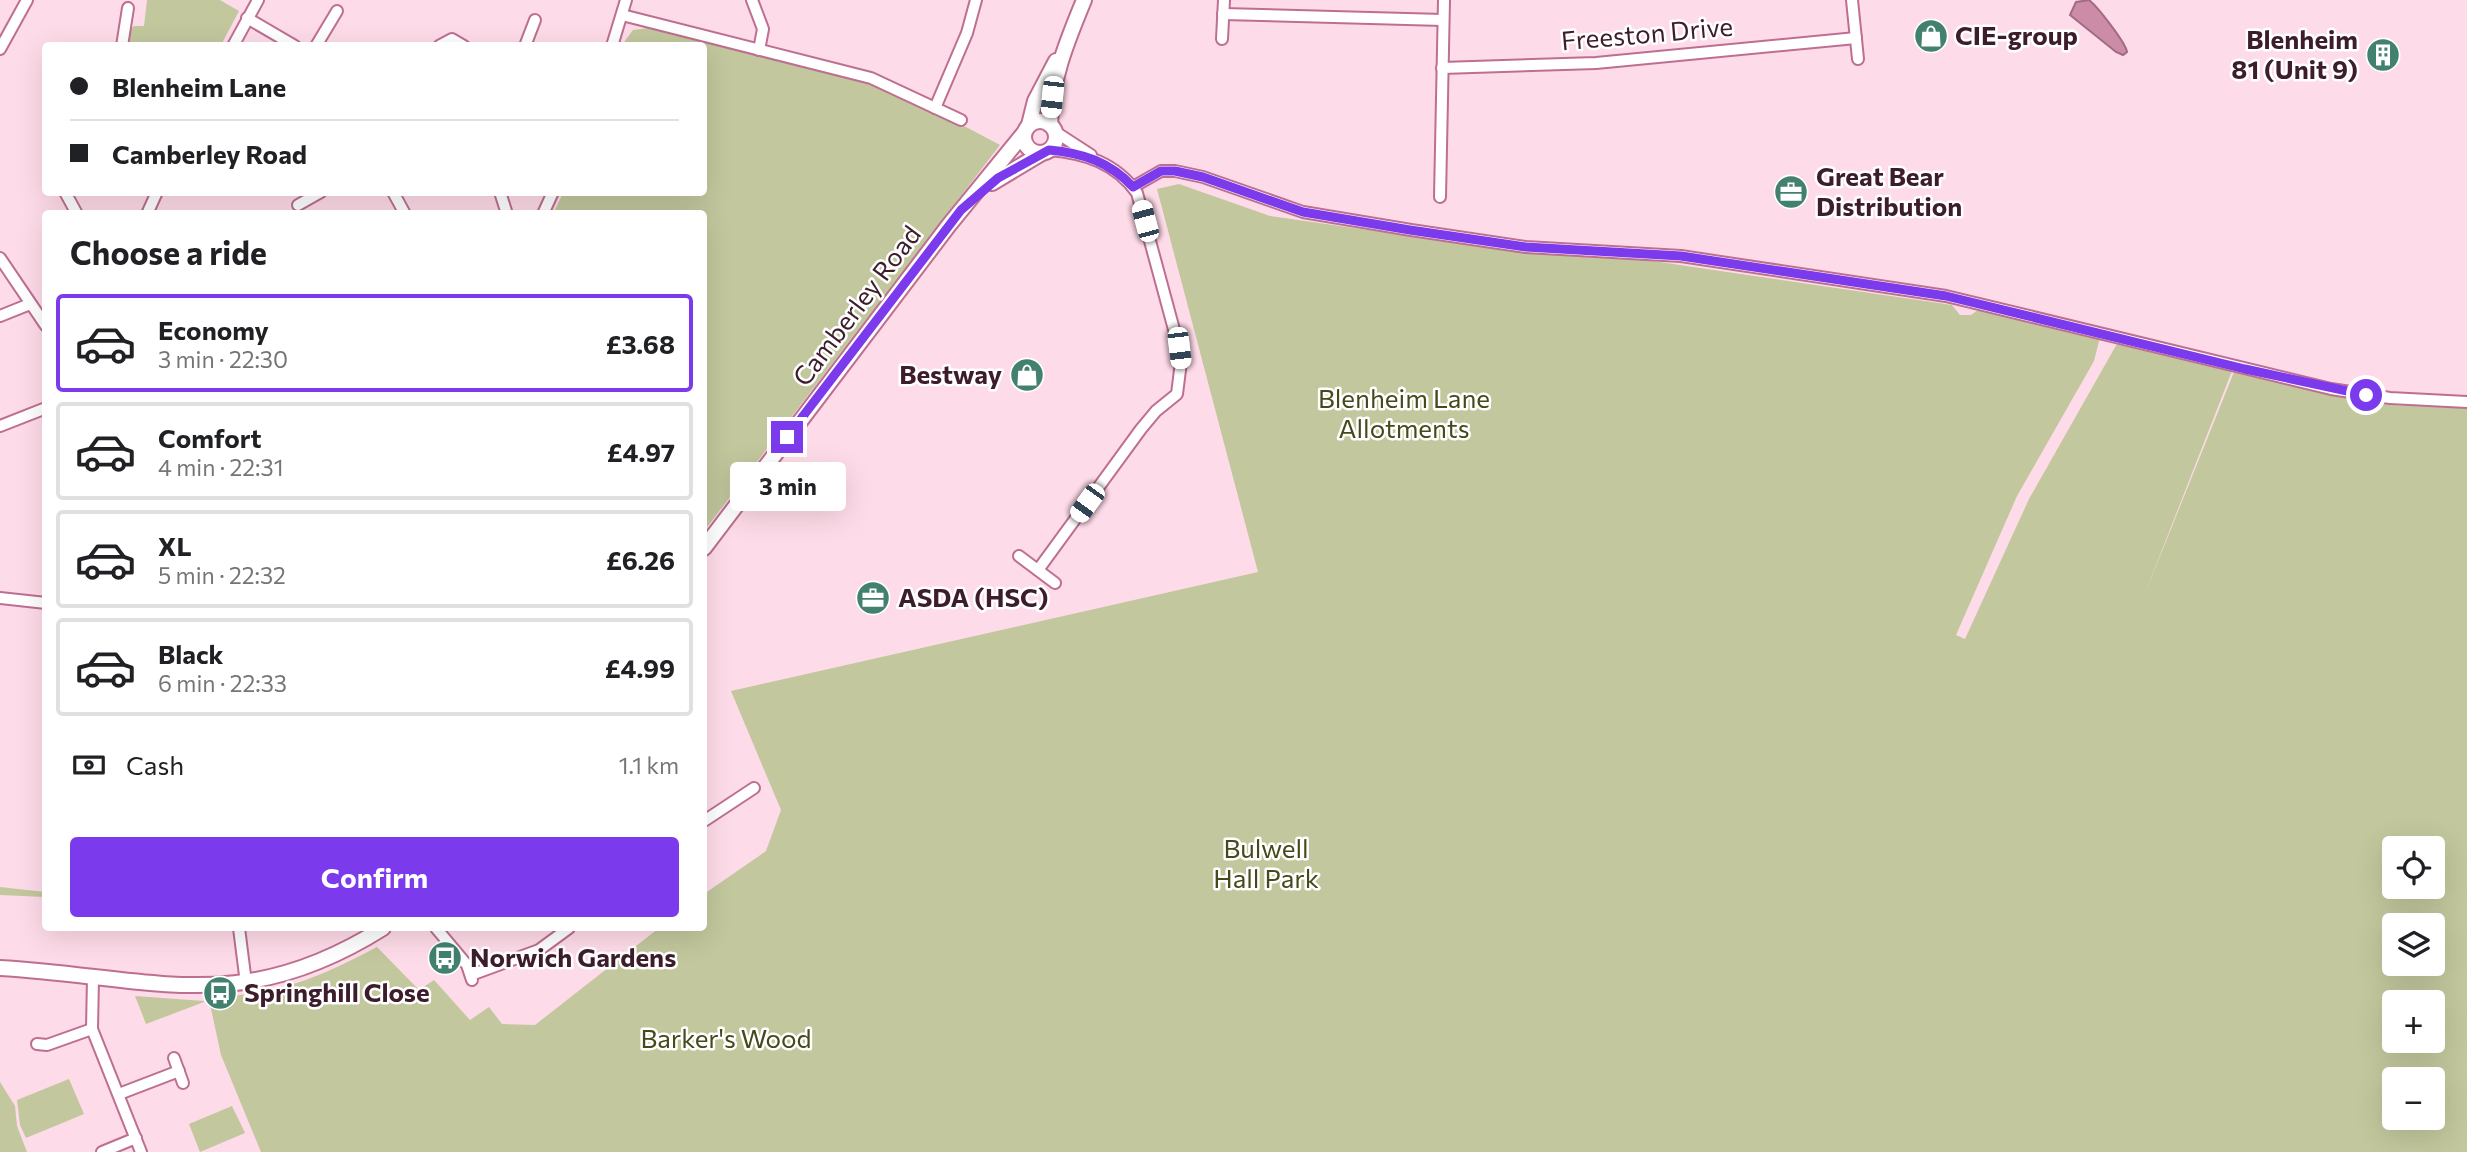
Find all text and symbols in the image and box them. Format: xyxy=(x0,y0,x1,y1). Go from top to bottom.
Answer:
street label: Freeston Drive xyxy=(1560,10,1734,55)
shop icon: CIE-group xyxy=(1912,17,1950,55)
place label: CIE-group xyxy=(1955,19,2078,50)
place label: Blenheim 81 (Unit 9) xyxy=(2231,23,2358,84)
building icon: Blenheim 81 (Unit 9) xyxy=(2364,36,2402,74)
text: Blenheim Lane xyxy=(112,71,286,102)
car xyxy=(1040,75,1065,119)
text: Camberley Road xyxy=(112,138,307,169)
place label: Great Bear Distribution xyxy=(1816,160,1962,221)
office icon: Great Bear Distribution xyxy=(1772,173,1810,211)
car xyxy=(1130,198,1161,244)
street label: Camberley Road xyxy=(785,219,926,391)
text: Choose a ride xyxy=(70,232,267,272)
icon: car xyxy=(74,312,137,375)
text: Economy xyxy=(158,314,269,345)
car xyxy=(1167,326,1192,370)
text: £3.68 xyxy=(606,328,675,359)
text: 3 min · 22:30 xyxy=(158,345,288,373)
shop icon: Bestway xyxy=(1008,356,1046,394)
place label: Bestway xyxy=(899,358,1002,389)
route start xyxy=(2350,379,2382,411)
park label: Blenheim Lane Allotments xyxy=(1318,382,1490,443)
icon: car xyxy=(74,420,137,483)
route end xyxy=(771,421,803,453)
text: Comfort xyxy=(158,422,261,453)
text: £4.97 xyxy=(607,436,675,467)
text: 4 min · 22:31 xyxy=(158,453,284,481)
callout: 3 min xyxy=(729,462,845,510)
text: 3 min xyxy=(759,472,817,500)
car xyxy=(1067,480,1108,526)
icon: car xyxy=(74,528,137,591)
text: XL xyxy=(158,530,192,561)
text: £6.26 xyxy=(606,544,675,575)
text: 5 min · 22:32 xyxy=(158,561,286,589)
office icon: ASDA (HSC) xyxy=(854,579,892,617)
place label: ASDA (HSC) xyxy=(898,581,1049,612)
icon: car xyxy=(74,636,137,699)
text: Black xyxy=(158,638,224,669)
text: £4.99 xyxy=(605,652,675,683)
text: 6 min · 22:33 xyxy=(158,669,287,697)
icon: cash xyxy=(70,746,108,784)
text: Cash xyxy=(126,749,184,780)
text: 1.1 km xyxy=(619,751,679,779)
park label: Bulwell Hall Park xyxy=(1213,832,1319,893)
map controls xyxy=(2382,836,2445,1130)
button: locate xyxy=(2382,836,2445,899)
button: Confirm xyxy=(70,837,679,917)
button: layers xyxy=(2382,913,2445,976)
bus stop icon: Norwich Gardens xyxy=(426,939,464,977)
place label: Norwich Gardens xyxy=(470,941,676,972)
bus stop icon: Springhill Close xyxy=(201,974,239,1012)
place label: Springhill Close xyxy=(244,976,430,1007)
button: + xyxy=(2382,990,2445,1053)
park label: Barker's Wood xyxy=(640,1022,812,1053)
button: − xyxy=(2382,1067,2445,1130)

